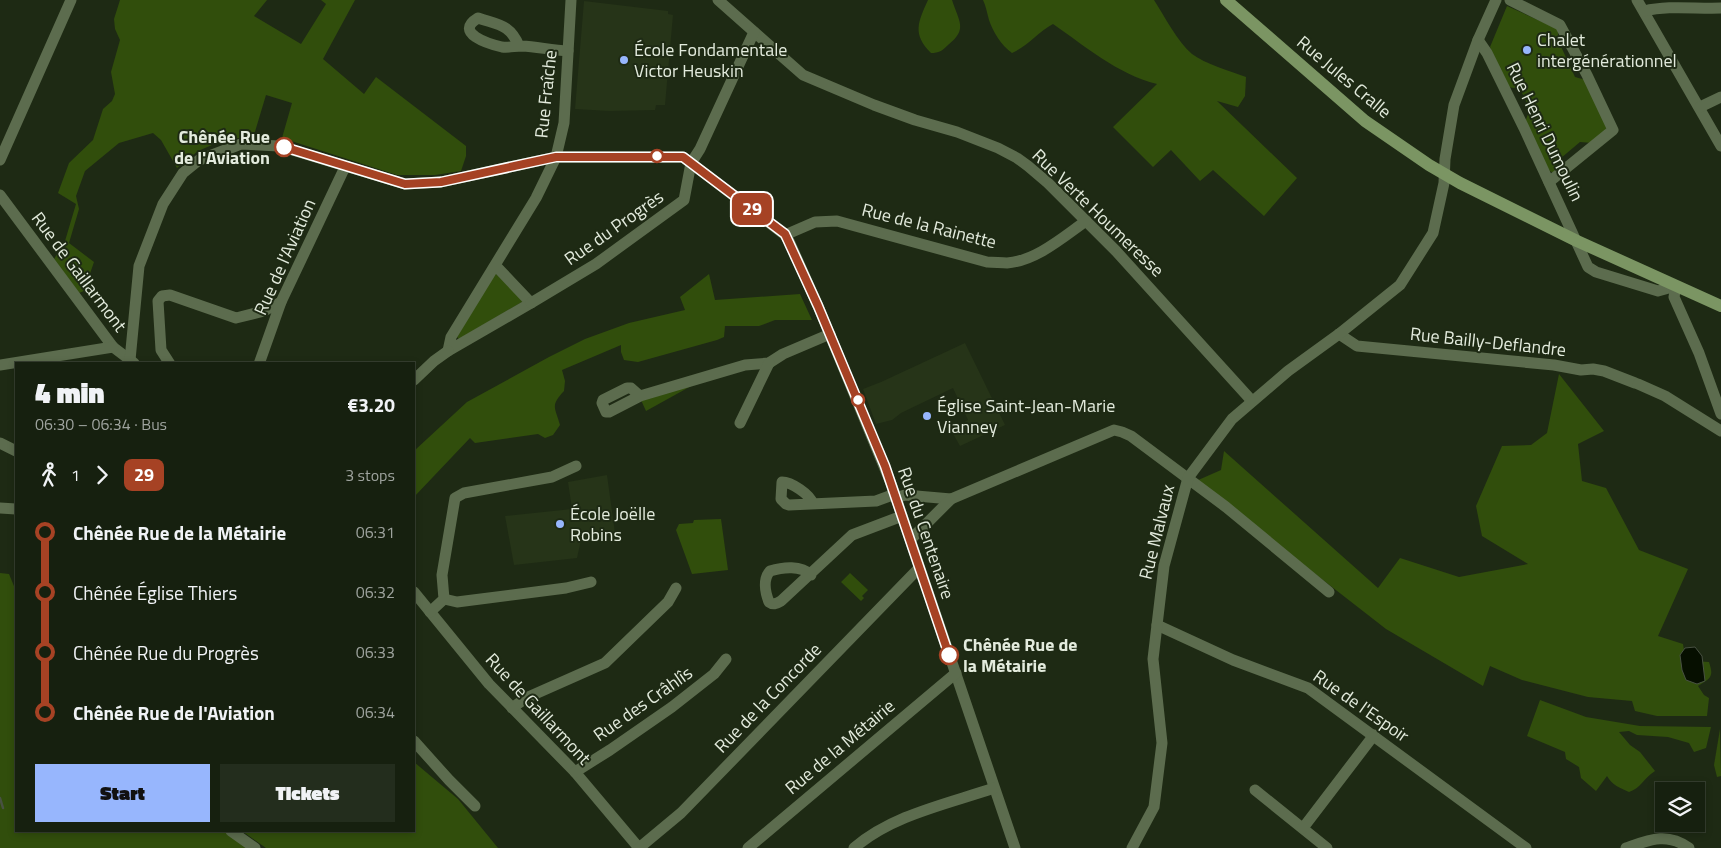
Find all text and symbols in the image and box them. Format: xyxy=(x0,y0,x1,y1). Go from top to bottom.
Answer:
place label: Chalet intergénérationnel xyxy=(1537,26,1677,74)
street label: Rue Jules Cralle xyxy=(1291,29,1398,124)
place label: École Fondamentale Victor Heuskin xyxy=(634,36,787,84)
marker: Chalet intergénérationnel xyxy=(1521,44,1533,56)
street label: Rue Fraîche xyxy=(527,49,564,139)
marker: École Fondamentale Victor Heuskin xyxy=(618,54,630,66)
street label: Rue Henri Dumoulin xyxy=(1500,58,1591,206)
place label: Chênée Rue de l'Aviation xyxy=(174,123,270,171)
marker: Chênée Rue de l'Aviation xyxy=(274,137,294,157)
street label: Rue Verte Houmeresse xyxy=(1026,142,1170,283)
unlabelled marker xyxy=(650,149,664,163)
street label: Rue du Progrès xyxy=(559,183,669,272)
line badge: 29 xyxy=(730,193,774,225)
street label: Rue de l'Aviation xyxy=(247,194,322,319)
text: 29 xyxy=(742,195,762,222)
street label: Rue de la Rainette xyxy=(859,196,999,255)
street label: Rue de Gaillarmont xyxy=(25,206,134,338)
street label: Rue Bailly-Deflandre xyxy=(1409,320,1567,363)
text: 4 min xyxy=(35,371,105,414)
text: €3.20 xyxy=(348,390,395,419)
place label: Église Saint-Jean-Marie Vianney xyxy=(937,392,1115,440)
unlabelled marker xyxy=(851,393,865,407)
marker: Église Saint-Jean-Marie Vianney xyxy=(921,410,933,422)
text: 06:30 – 06:34 · Bus xyxy=(35,412,167,436)
icon: walk xyxy=(35,461,63,489)
icon: forward xyxy=(88,461,116,489)
text: 29 xyxy=(134,461,154,488)
text: 1 xyxy=(71,463,80,487)
text: 3 stops xyxy=(345,463,395,487)
street label: Rue du Centenaire xyxy=(891,463,962,603)
street label: Rue Malvaux xyxy=(1132,481,1181,582)
place label: École Joëlle Robins xyxy=(570,500,655,548)
text: Chênée Rue de la Métairie xyxy=(73,518,286,547)
marker: École Joëlle Robins xyxy=(554,518,566,530)
text: 06:31 xyxy=(356,520,395,544)
text: Chênée Église Thiers xyxy=(73,578,237,607)
text: 06:32 xyxy=(356,580,395,604)
place label: Chênée Rue de la Métairie xyxy=(963,631,1078,679)
street label: Rue de la Concorde xyxy=(708,636,827,759)
text: Chênée Rue du Progrès xyxy=(73,638,259,667)
text: 06:33 xyxy=(356,640,395,664)
marker: Chênée Rue de la Métairie xyxy=(939,645,959,665)
street label: Rue de Gaillarmont xyxy=(479,647,598,771)
street label: Rue des Crâhlîs xyxy=(588,659,698,748)
street label: Rue de l'Espoir xyxy=(1308,663,1415,749)
street label: Rue de la Métairie xyxy=(779,693,900,801)
text: Chênée Rue de l'Aviation xyxy=(73,698,275,727)
text: 06:34 xyxy=(356,700,395,724)
button: Start xyxy=(35,764,210,822)
button: Tickets xyxy=(220,764,395,822)
map controls xyxy=(1655,782,1705,832)
button: layers xyxy=(1655,782,1705,832)

